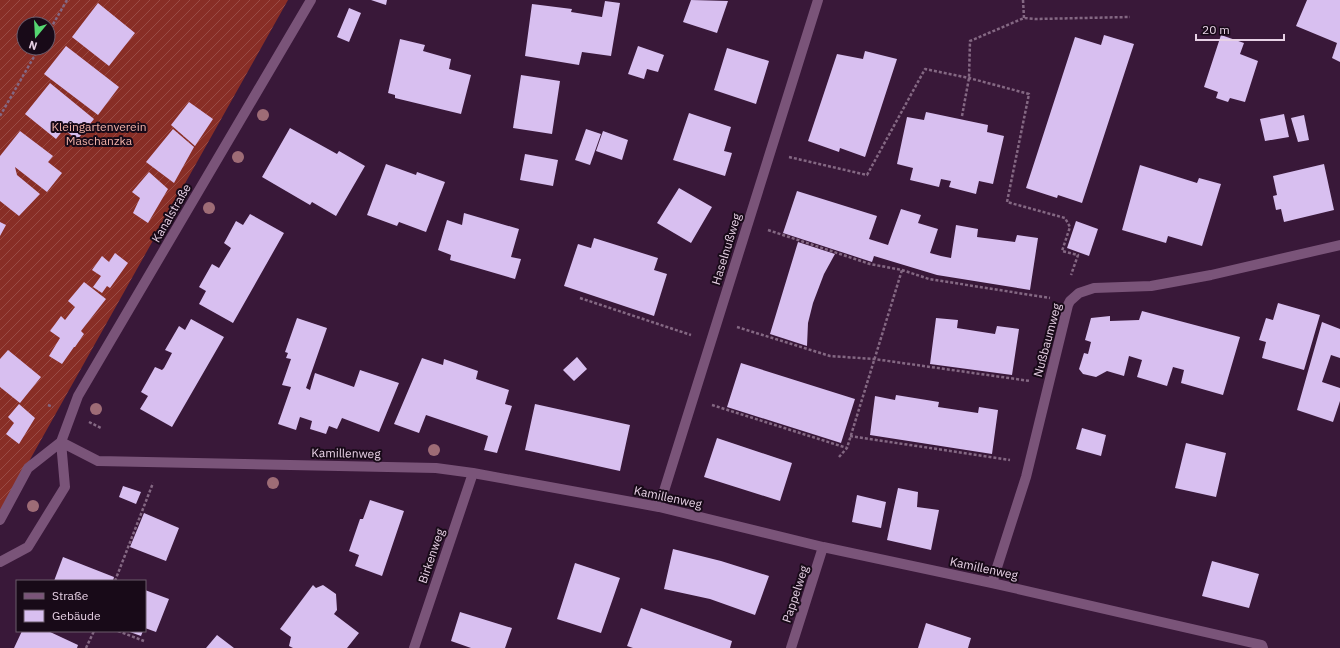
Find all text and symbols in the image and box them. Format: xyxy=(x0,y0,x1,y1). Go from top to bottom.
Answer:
north arrow xyxy=(16,16,56,56)
scale bar xyxy=(1196,16,1284,42)
text: 20 m xyxy=(1202,22,1230,37)
text: N xyxy=(27,38,39,53)
park label: Kleingartenverein Maschanzka xyxy=(51,119,147,148)
street label: Kanalstraße xyxy=(148,181,194,245)
street label: Haselnußweg xyxy=(708,211,744,287)
street label: Nußbaumweg xyxy=(1030,301,1064,378)
street label: Kamillenweg xyxy=(311,445,381,461)
street label: Kamillenweg xyxy=(633,482,704,512)
street label: Birkenweg xyxy=(415,526,448,585)
street label: Kamillenweg xyxy=(949,553,1020,583)
street label: Pappelweg xyxy=(779,563,812,625)
legend xyxy=(16,580,146,632)
text: Straße xyxy=(52,588,89,603)
text: Gebäude xyxy=(52,608,101,623)

